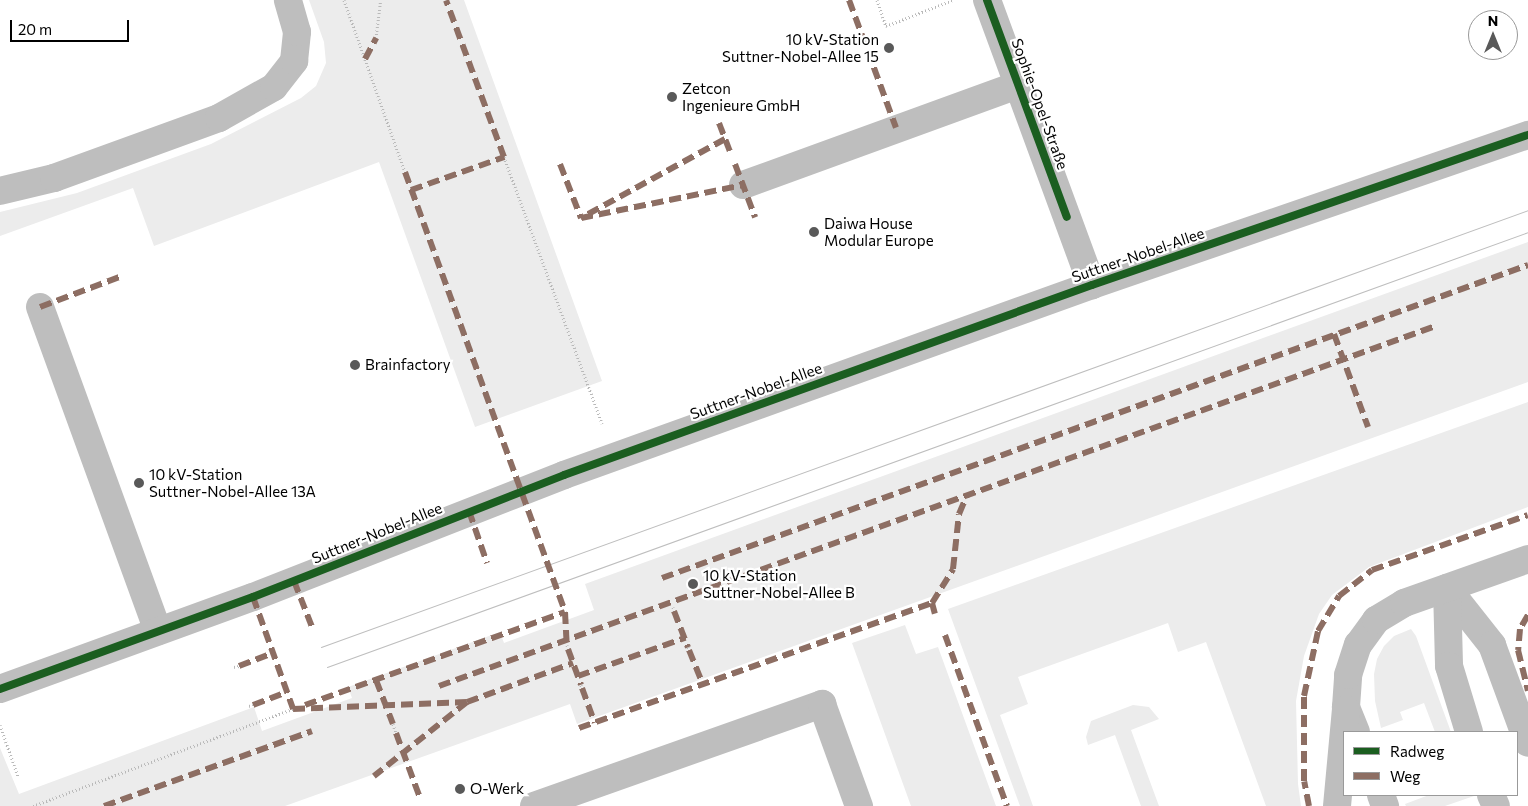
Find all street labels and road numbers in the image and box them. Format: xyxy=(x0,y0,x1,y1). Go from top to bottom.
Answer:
street label: Sophie-Opel-Straße xyxy=(1008,36,1072,172)
street label: Suttner-Nobel-Allee xyxy=(1069,224,1207,286)
street label: Suttner-Nobel-Allee xyxy=(688,359,824,423)
street label: Suttner-Nobel-Allee xyxy=(309,499,445,567)

